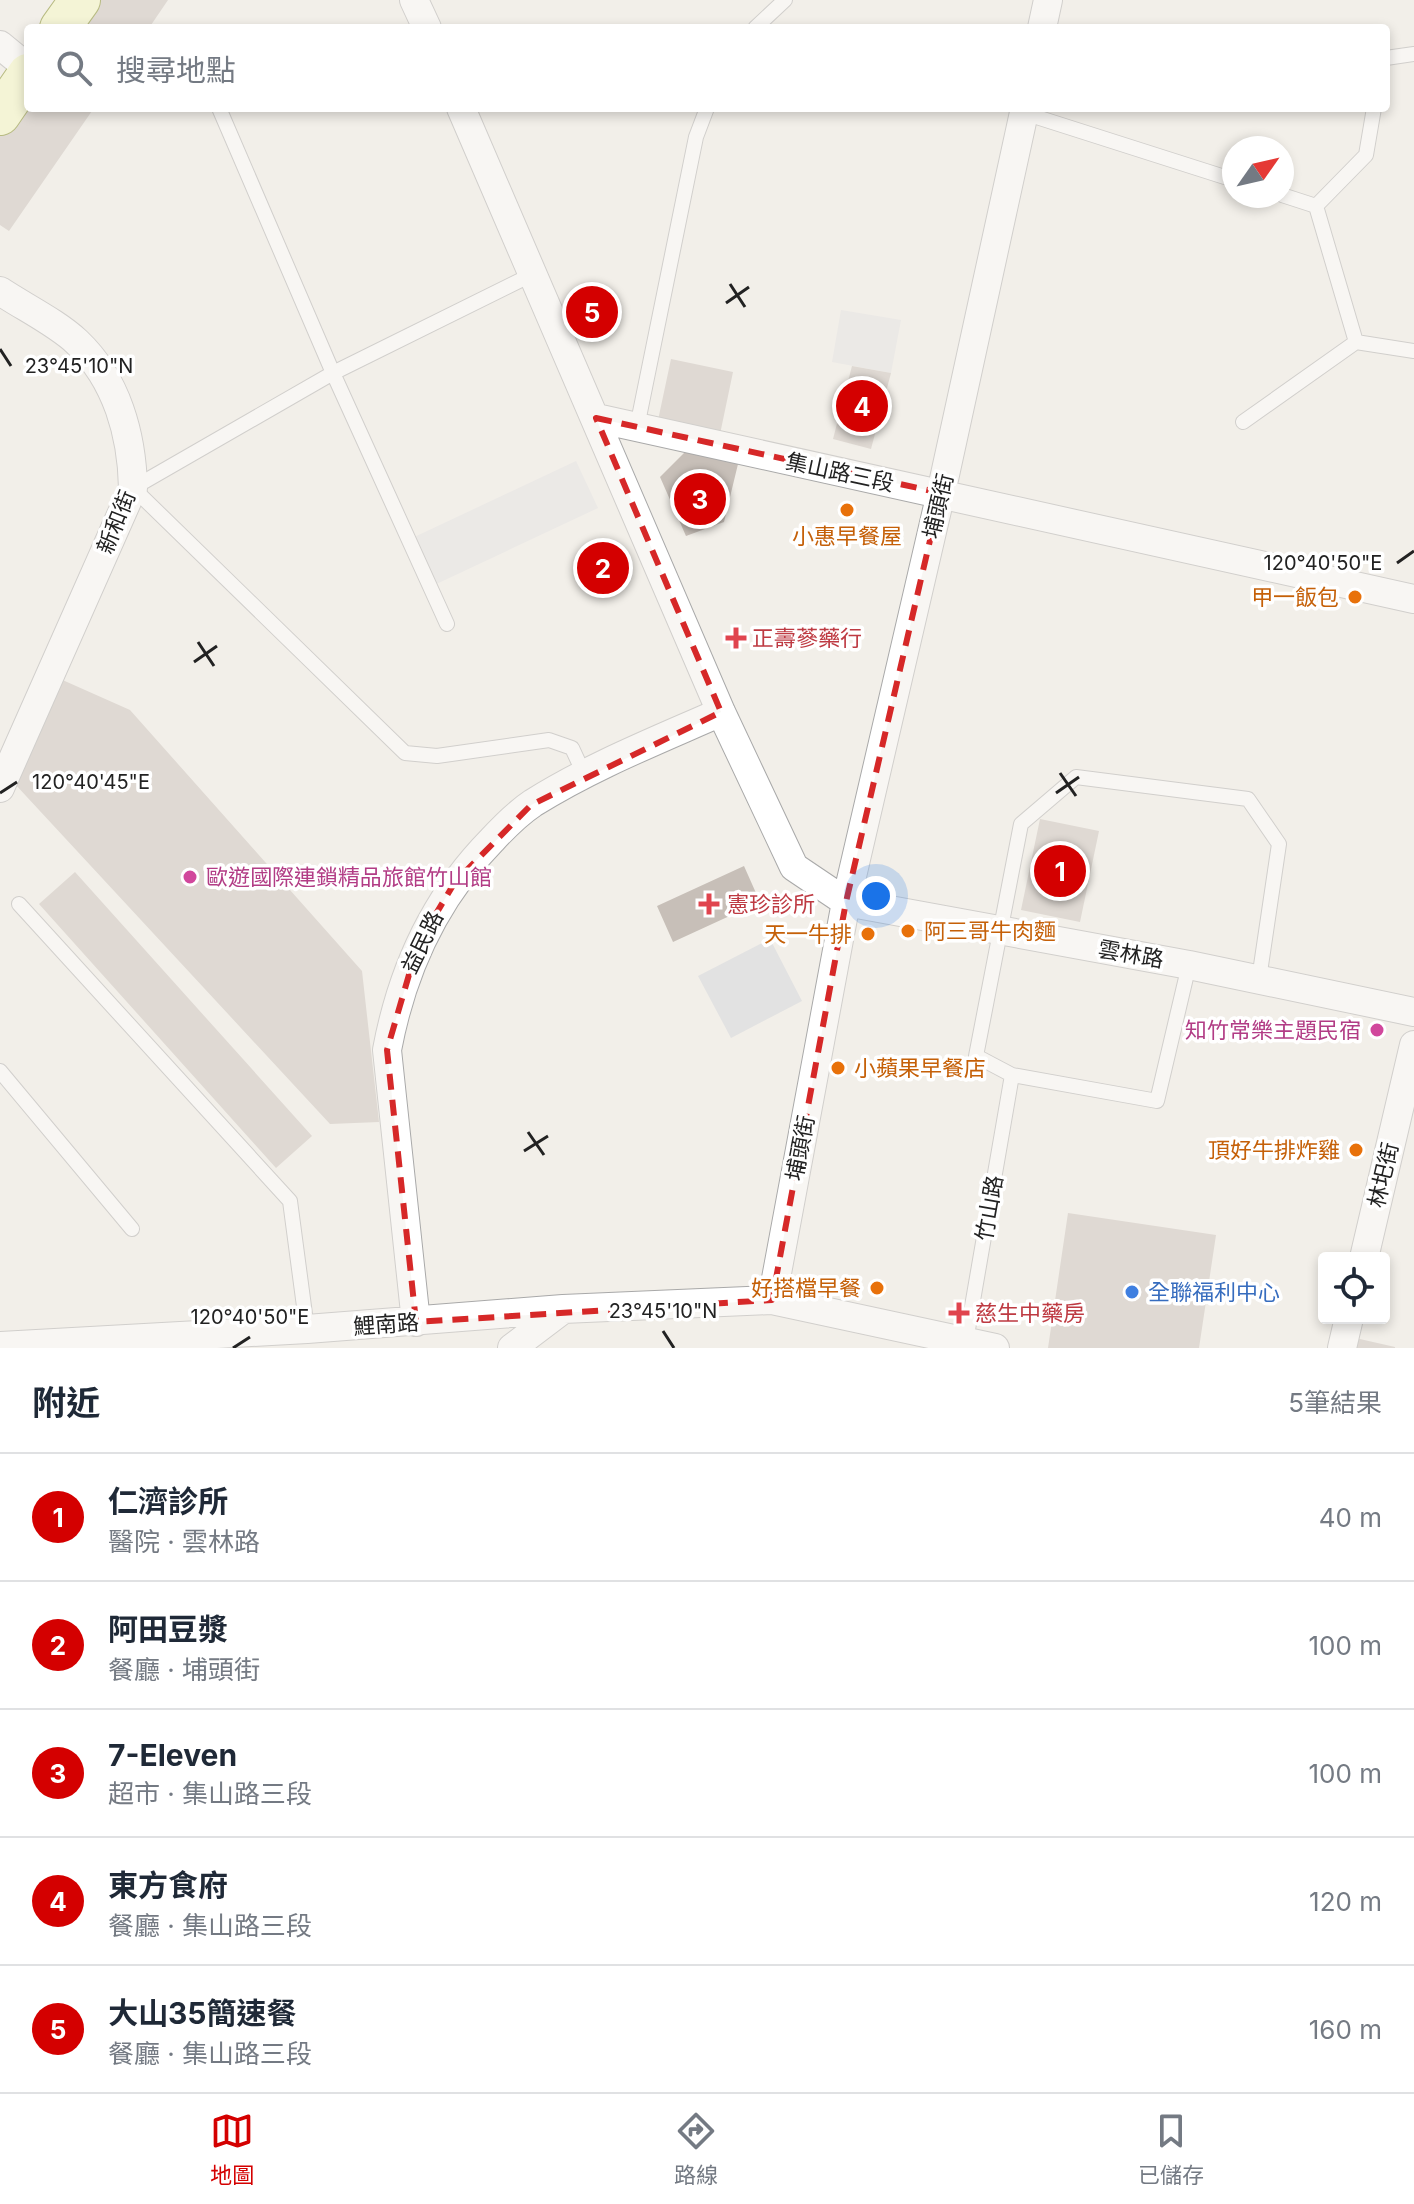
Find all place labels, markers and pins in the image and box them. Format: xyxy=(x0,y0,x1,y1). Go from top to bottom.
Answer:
pin: 5 xyxy=(566,282,618,342)
pin: 4 xyxy=(836,376,888,436)
pin: 3 xyxy=(674,469,726,529)
marker: 小惠早餐屋 xyxy=(838,501,856,519)
place label: 小惠早餐屋 xyxy=(792,523,902,549)
pin: 2 xyxy=(577,538,629,598)
place label: 甲一飯包 xyxy=(1251,584,1339,610)
marker: 甲一飯包 xyxy=(1346,588,1364,606)
place label: 正壽蔘藥行 xyxy=(752,625,862,651)
marker: 正壽蔘藥行 xyxy=(727,629,745,647)
pin: 1 xyxy=(1034,841,1086,901)
place label: 歐遊國際連鎖精品旅館竹山館 xyxy=(206,864,492,890)
marker: 歐遊國際連鎖精品旅館竹山館 xyxy=(181,868,199,886)
place label: 憲珍診所 xyxy=(727,891,815,917)
marker: 憲珍診所 xyxy=(698,893,720,915)
place label: 阿三哥牛肉麵 xyxy=(924,918,1056,944)
place label: 天一牛排 xyxy=(764,921,852,947)
marker: 阿三哥牛肉麵 xyxy=(899,922,917,940)
marker: 天一牛排 xyxy=(859,925,877,943)
place label: 知竹常樂主題民宿 xyxy=(1185,1017,1361,1043)
marker: 知竹常樂主題民宿 xyxy=(1368,1021,1386,1039)
place label: 小蘋果早餐店 xyxy=(854,1055,986,1081)
marker: 小蘋果早餐店 xyxy=(829,1059,847,1077)
place label: 頂好牛排炸雞 xyxy=(1208,1137,1340,1163)
marker: 頂好牛排炸雞 xyxy=(1347,1141,1365,1159)
place label: 好搭檔早餐 xyxy=(751,1275,861,1301)
marker: 好搭檔早餐 xyxy=(868,1279,886,1297)
place label: 全聯福利中心 xyxy=(1148,1279,1280,1305)
marker: 全聯福利中心 xyxy=(1123,1283,1141,1301)
place label: 慈生中藥房 xyxy=(975,1300,1085,1326)
marker: 慈生中藥房 xyxy=(950,1304,968,1322)

